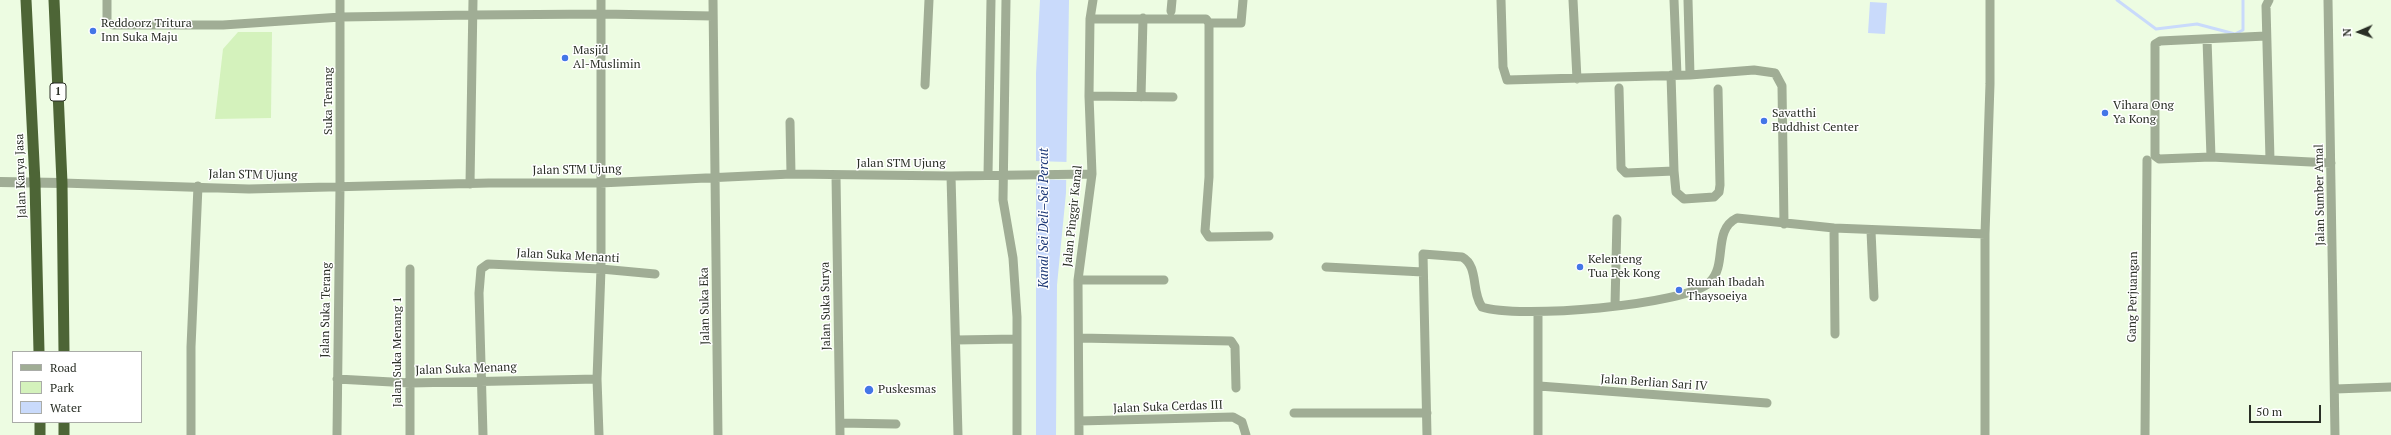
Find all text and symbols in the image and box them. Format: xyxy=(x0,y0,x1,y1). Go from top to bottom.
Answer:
north arrow xyxy=(2339,12,2379,52)
place label: Reddoorz Tritura Inn Suka Maju xyxy=(101,17,192,45)
marker: Reddoorz Tritura Inn Suka Maju xyxy=(88,26,98,36)
text: N xyxy=(2340,28,2354,37)
place label: Masjid Al-Muslimin xyxy=(573,44,641,72)
marker: Masjid Al-Muslimin xyxy=(560,53,570,63)
street label: Suka Tenang xyxy=(322,67,336,135)
road number: 1 xyxy=(50,83,66,101)
place label: Vihara Ong Ya Kong xyxy=(2113,99,2174,127)
place label: Savatthi Buddhist Center xyxy=(1772,107,1859,135)
marker: Vihara Ong Ya Kong xyxy=(2100,108,2110,118)
marker: Savatthi Buddhist Center xyxy=(1759,116,1769,126)
street label: Jalan Karya Jasa xyxy=(12,133,30,219)
street label: Jalan Sumber Amal xyxy=(2312,144,2328,246)
water label: Kanal Sei Deli–Sei Percut xyxy=(1036,148,1052,288)
street label: Jalan STM Ujung xyxy=(857,157,945,171)
street label: Jalan STM Ujung xyxy=(532,162,622,178)
street label: Jalan Pinggir Kanal xyxy=(1061,164,1085,268)
street label: Jalan STM Ujung xyxy=(208,167,298,183)
street label: Jalan Suka Menanti xyxy=(516,246,620,266)
street label: Gang Perjuangan xyxy=(2125,251,2141,343)
place label: Kelenteng Tua Pek Kong xyxy=(1588,253,1660,281)
street label: Jalan Suka Terang xyxy=(318,262,334,358)
street label: Jalan Suka Surya xyxy=(818,262,834,350)
marker: Kelenteng Tua Pek Kong xyxy=(1575,262,1585,272)
street label: Jalan Suka Eka xyxy=(697,267,713,345)
place label: Rumah Ibadah Thaysoeiya xyxy=(1687,276,1764,304)
marker: Rumah Ibadah Thaysoeiya xyxy=(1674,285,1684,295)
street label: Jalan Suka Menang 1 xyxy=(391,297,405,407)
legend xyxy=(12,351,142,423)
text: Road xyxy=(50,360,77,375)
street label: Jalan Suka Menang xyxy=(415,360,517,378)
street label: Jalan Berlian Sari IV xyxy=(1600,372,1708,394)
text: Park xyxy=(50,380,74,395)
place label: Puskesmas xyxy=(878,383,936,397)
marker: Puskesmas xyxy=(863,384,875,396)
scale bar xyxy=(2251,397,2323,423)
street label: Jalan Suka Cerdas III xyxy=(1113,398,1223,416)
text: Water xyxy=(50,400,82,415)
text: 50 m xyxy=(2256,404,2282,419)

